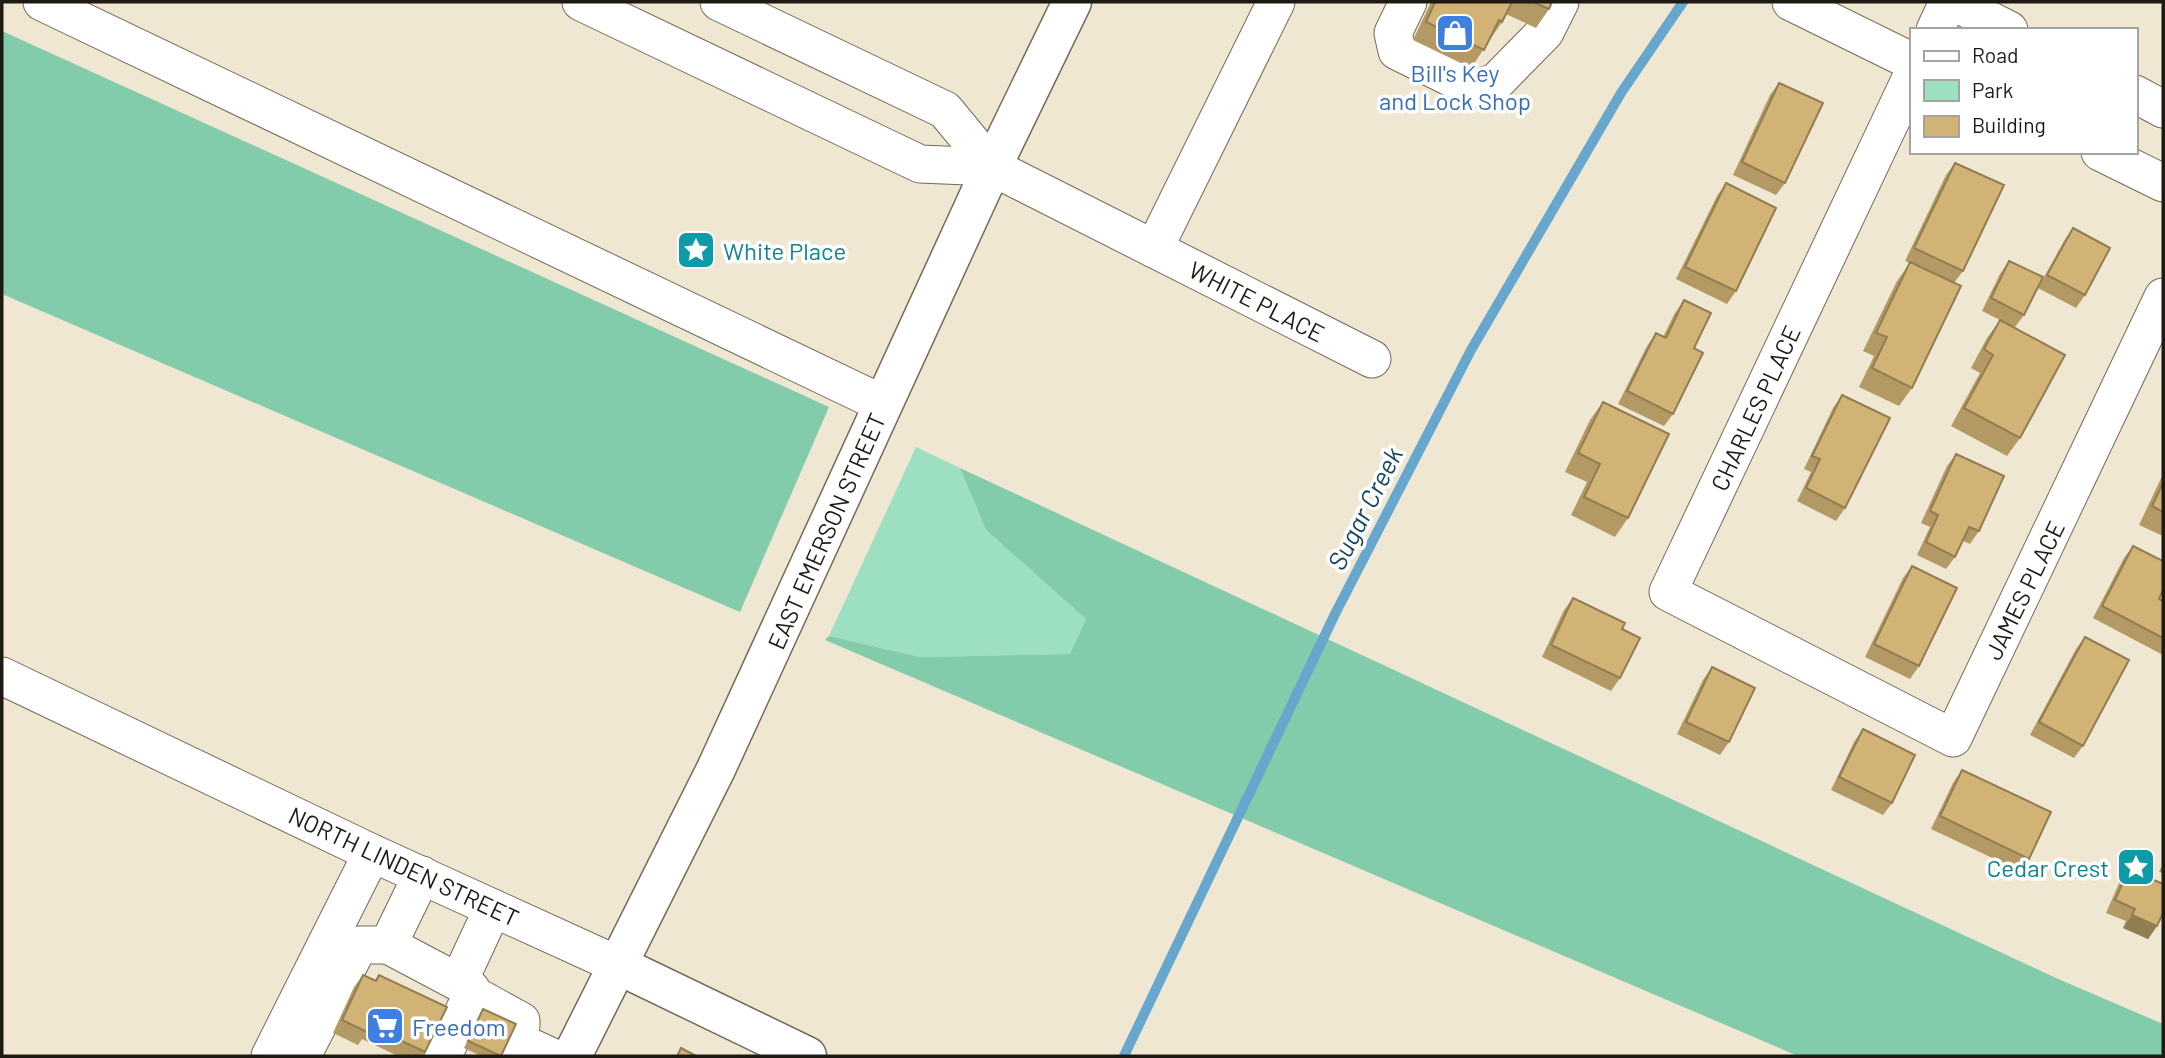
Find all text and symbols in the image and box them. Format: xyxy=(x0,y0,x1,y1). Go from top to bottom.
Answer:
shop icon: Bill's Key and Lock Shop xyxy=(1434,12,1476,54)
legend xyxy=(1910,28,2137,154)
text: Road xyxy=(1972,42,2018,67)
place label: Bill's Key and Lock Shop xyxy=(1379,58,1531,115)
text: Park xyxy=(1972,77,2013,102)
text: Building xyxy=(1972,112,2046,137)
place icon: White Place xyxy=(675,229,717,271)
place label: White Place xyxy=(723,236,846,265)
street label: WHITE PLACE xyxy=(1184,254,1330,348)
street label: CHARLES PLACE xyxy=(1704,321,1806,495)
street label: EAST EMERSON STREET xyxy=(761,408,891,654)
water label: Sugar Creek xyxy=(1320,441,1408,575)
street label: JAMES PLACE xyxy=(1978,516,2070,664)
street label: NORTH LINDEN STREET xyxy=(284,800,524,932)
place icon: Cedar Crest xyxy=(2115,846,2157,888)
place label: Cedar Crest xyxy=(1987,853,2109,882)
supermarket icon: Freedom xyxy=(364,1005,406,1047)
place label: Freedom xyxy=(412,1012,506,1041)

